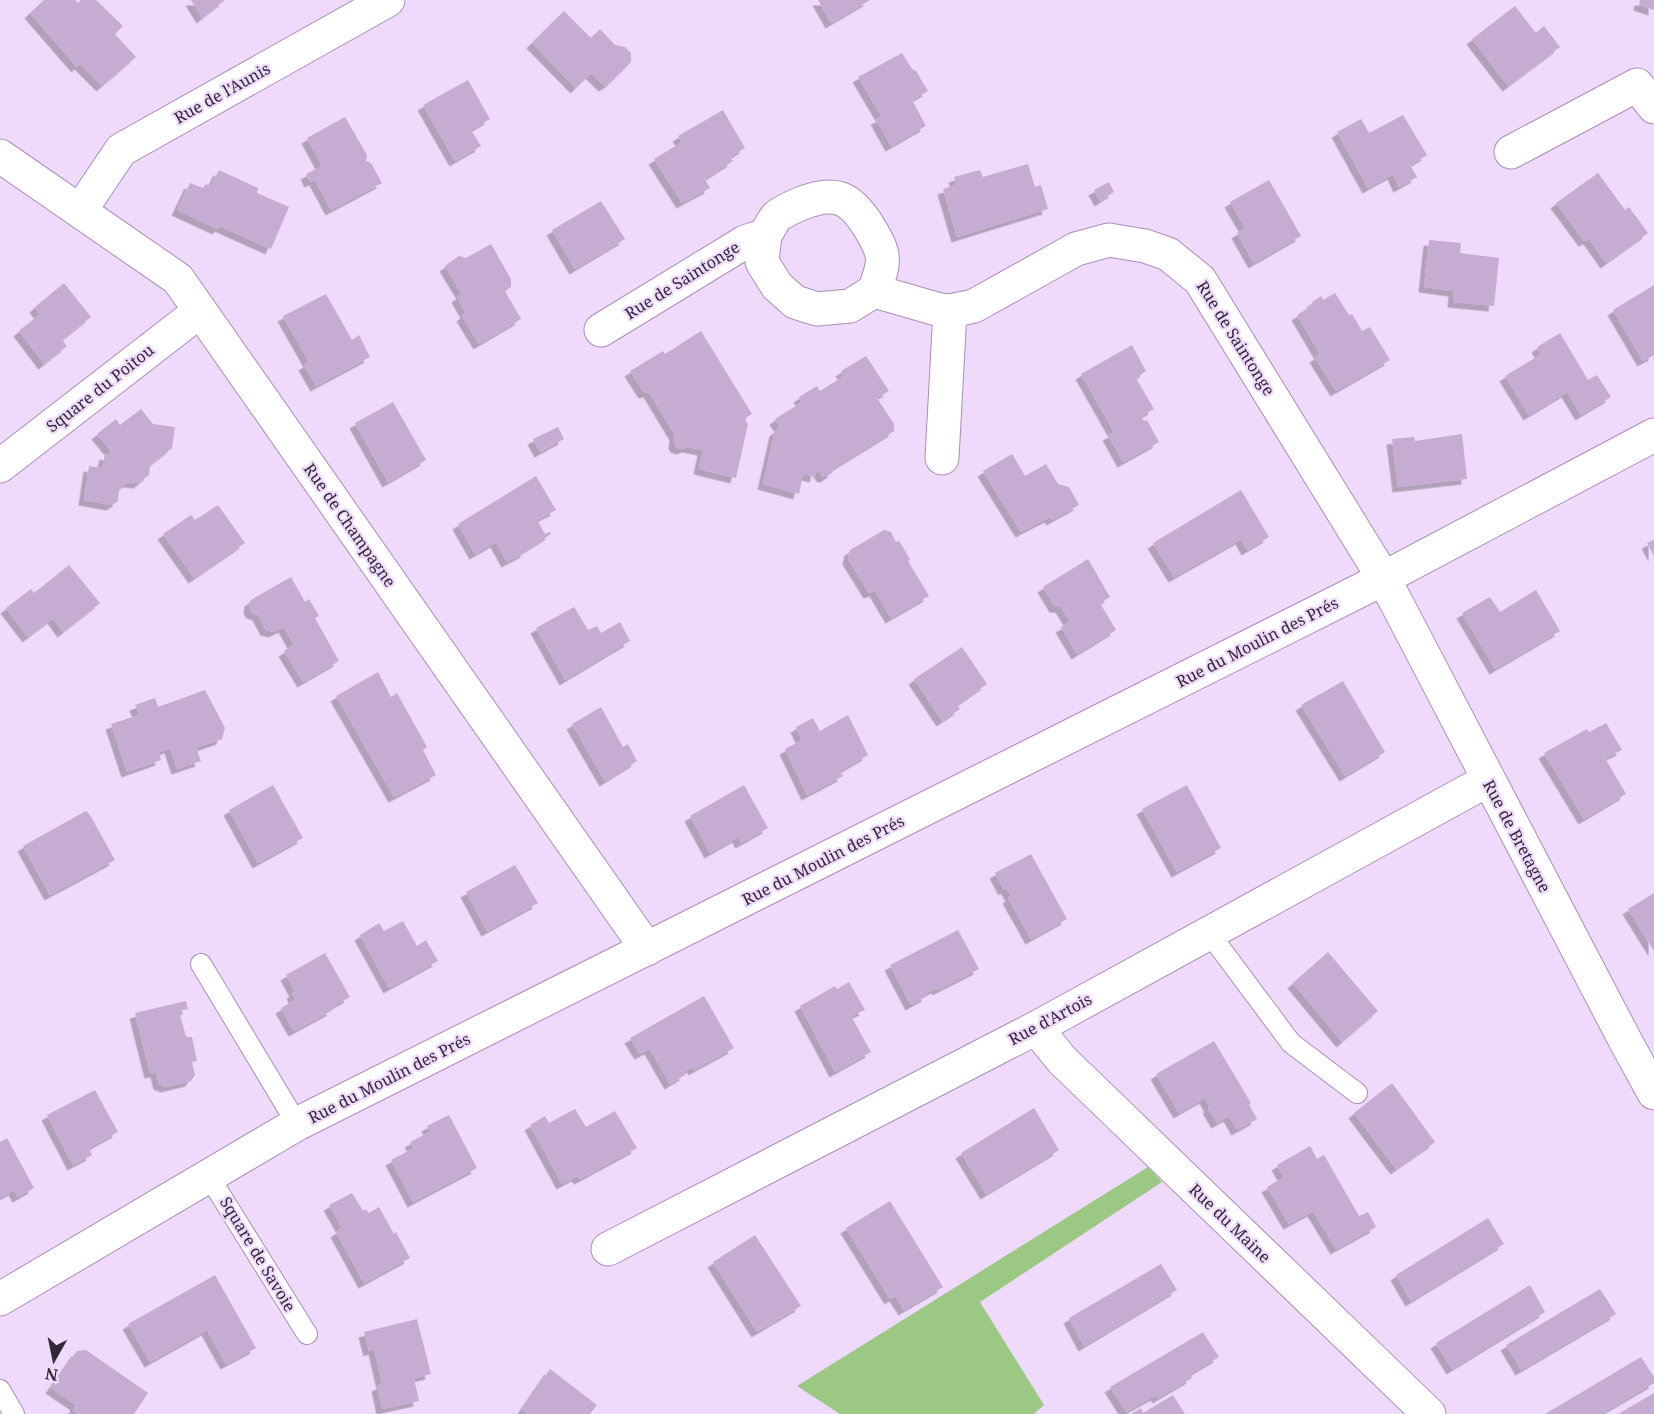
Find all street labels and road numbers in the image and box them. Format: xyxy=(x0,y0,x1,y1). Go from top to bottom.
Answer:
street label: Rue de l'Aunis xyxy=(170,57,274,129)
street label: Rue de Saintonge xyxy=(620,236,744,324)
street label: Rue de Saintonge xyxy=(1192,276,1280,400)
street label: Square du Poitou xyxy=(42,339,158,437)
street label: Rue de Champagne xyxy=(299,459,401,591)
street label: Rue du Moulin des Prés xyxy=(1172,592,1342,692)
street label: Rue de Bretagne xyxy=(1478,776,1556,896)
street label: Rue du Moulin des Prés xyxy=(738,810,908,910)
street label: Rue d'Artois xyxy=(1004,988,1096,1050)
street label: Rue du Moulin des Prés xyxy=(304,1028,474,1128)
street label: Rue du Maine xyxy=(1184,1178,1276,1268)
street label: Square de Savoie xyxy=(215,1192,301,1316)

